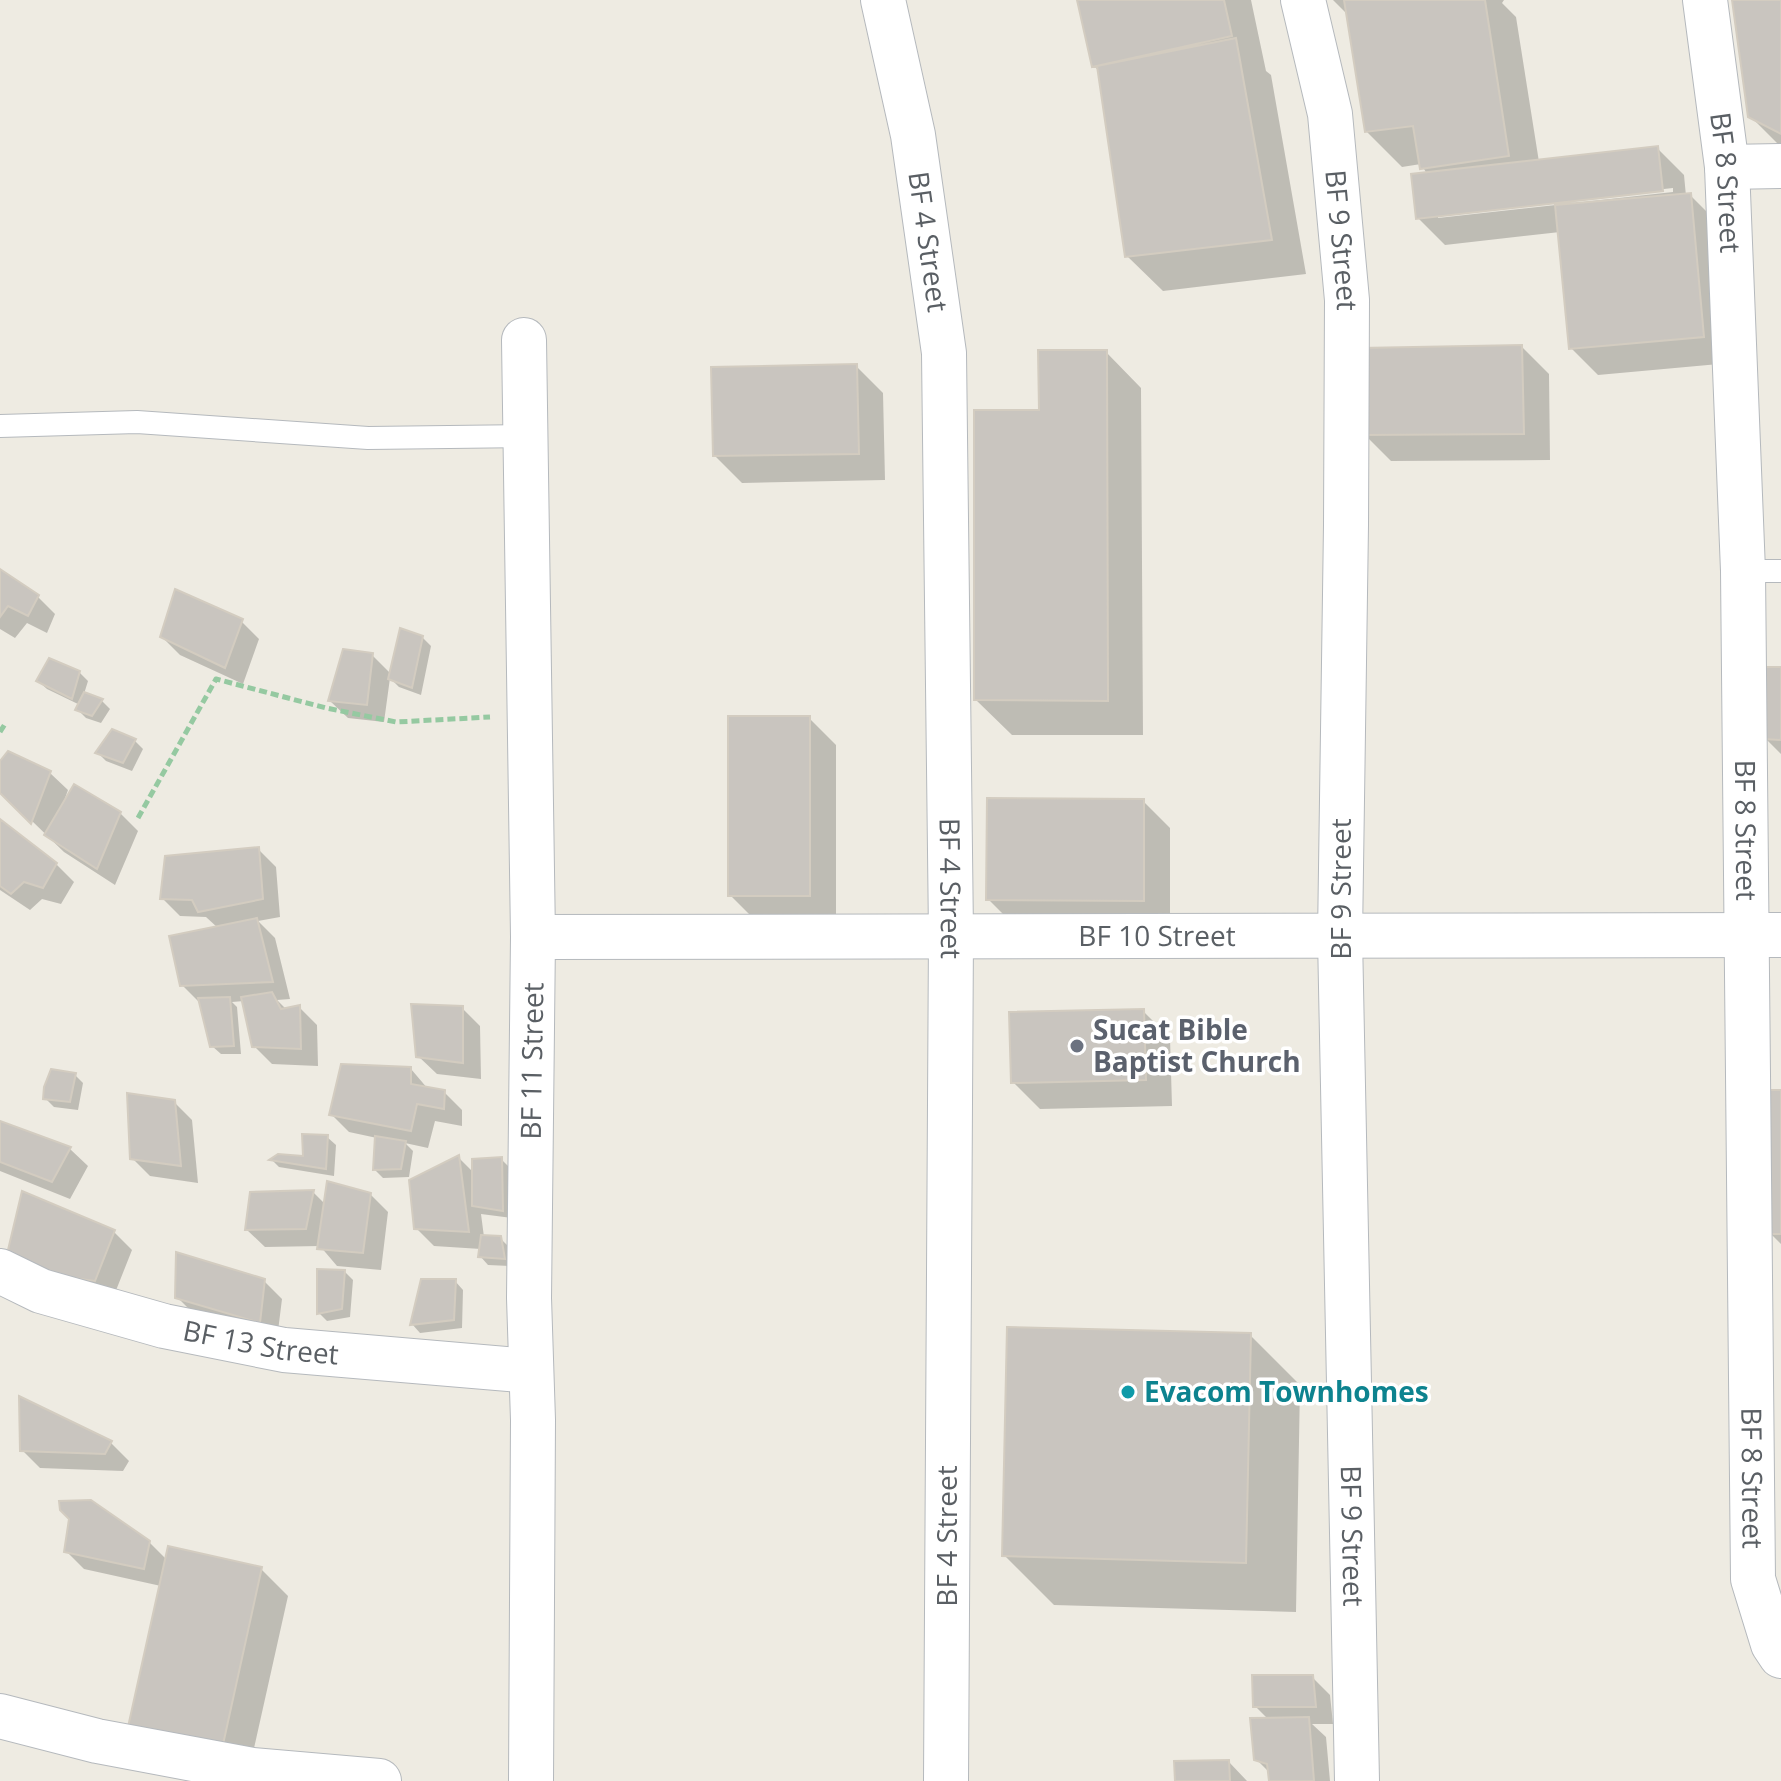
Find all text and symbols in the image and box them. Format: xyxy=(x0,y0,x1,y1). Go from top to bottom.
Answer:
street label: BF 8 Street xyxy=(1702,110,1750,254)
street label: BF 9 Street xyxy=(1317,168,1367,311)
street label: BF 4 Street xyxy=(900,169,958,314)
street label: BF 8 Street xyxy=(1727,759,1766,901)
street label: BF 4 Street xyxy=(932,818,971,959)
street label: BF 9 Street xyxy=(1321,818,1359,960)
street label: BF 10 Street xyxy=(1078,916,1236,954)
street label: BF 11 Street xyxy=(511,982,551,1140)
place label: Sucat Bible Baptist Church xyxy=(1093,1010,1301,1080)
marker: Sucat Bible Baptist Church xyxy=(1068,1037,1086,1055)
street label: BF 13 Street xyxy=(180,1310,340,1373)
place label: Evacom Townhomes xyxy=(1144,1372,1429,1410)
marker: Evacom Townhomes xyxy=(1119,1383,1137,1401)
street label: BF 8 Street xyxy=(1733,1407,1773,1549)
street label: BF 4 Street xyxy=(927,1465,965,1607)
street label: BF 9 Street xyxy=(1333,1465,1373,1607)

